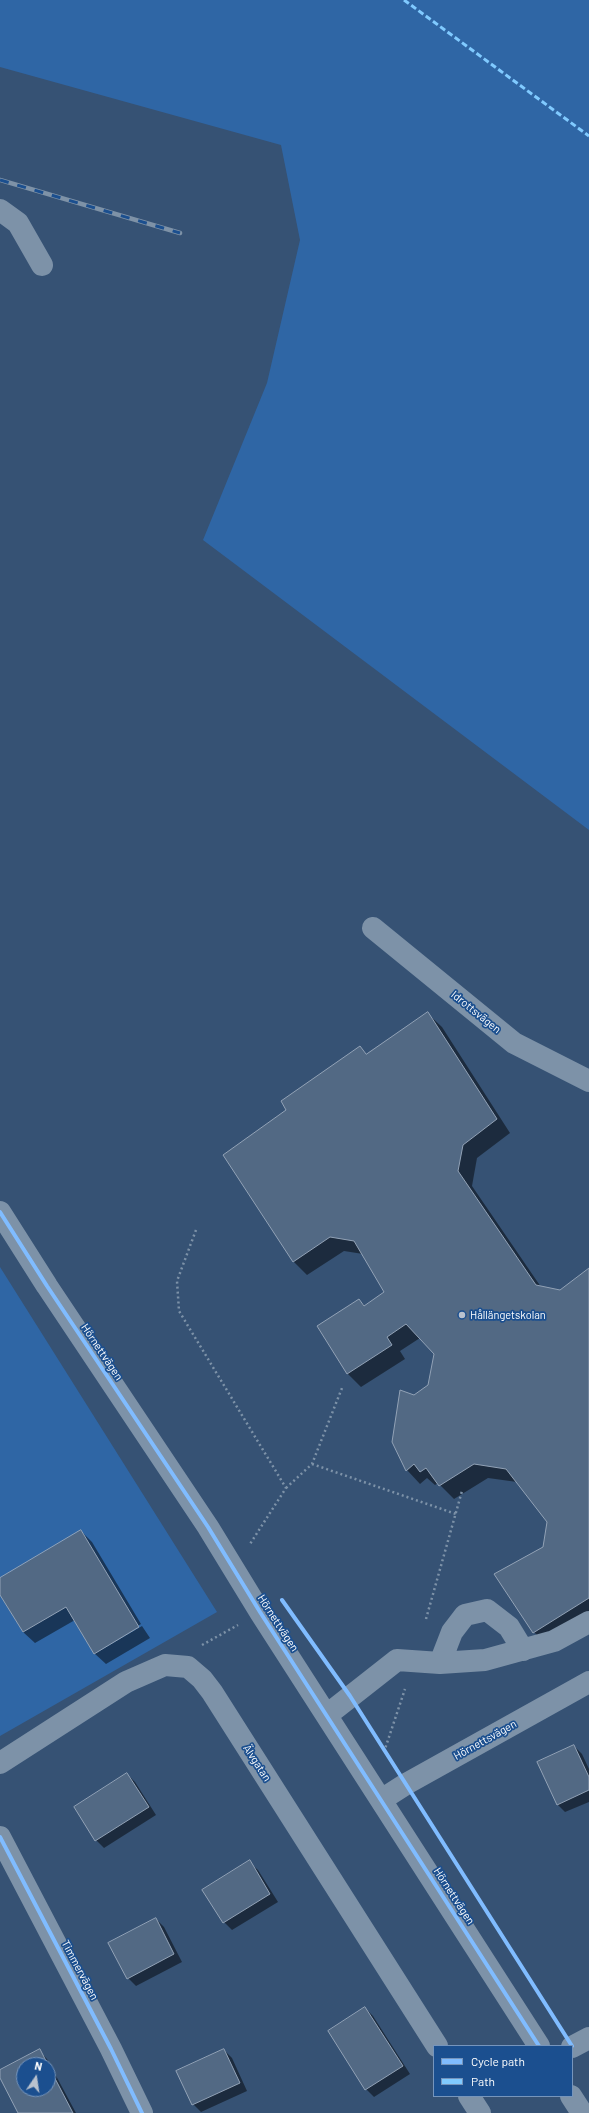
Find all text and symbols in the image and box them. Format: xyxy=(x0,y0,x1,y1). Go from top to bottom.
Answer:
street label: Idrottsvägen xyxy=(449,988,503,1036)
place label: Hållängetskolan xyxy=(470,1308,546,1322)
marker: Hållängetskolan xyxy=(457,1310,467,1320)
street label: Hörnettvägen xyxy=(78,1321,126,1383)
street label: Hörnettvägen xyxy=(255,1592,301,1654)
street label: Hörnettsvägen xyxy=(451,1717,519,1763)
street label: Älvgatan xyxy=(240,1742,274,1784)
street label: Hörnettvägen xyxy=(431,1865,477,1927)
street label: Timmervägen xyxy=(59,1938,101,2002)
legend xyxy=(433,2045,573,2097)
text: Cycle path xyxy=(471,2054,525,2068)
north arrow xyxy=(16,2057,56,2097)
text: N xyxy=(34,2059,44,2073)
text: Path xyxy=(471,2074,495,2088)

